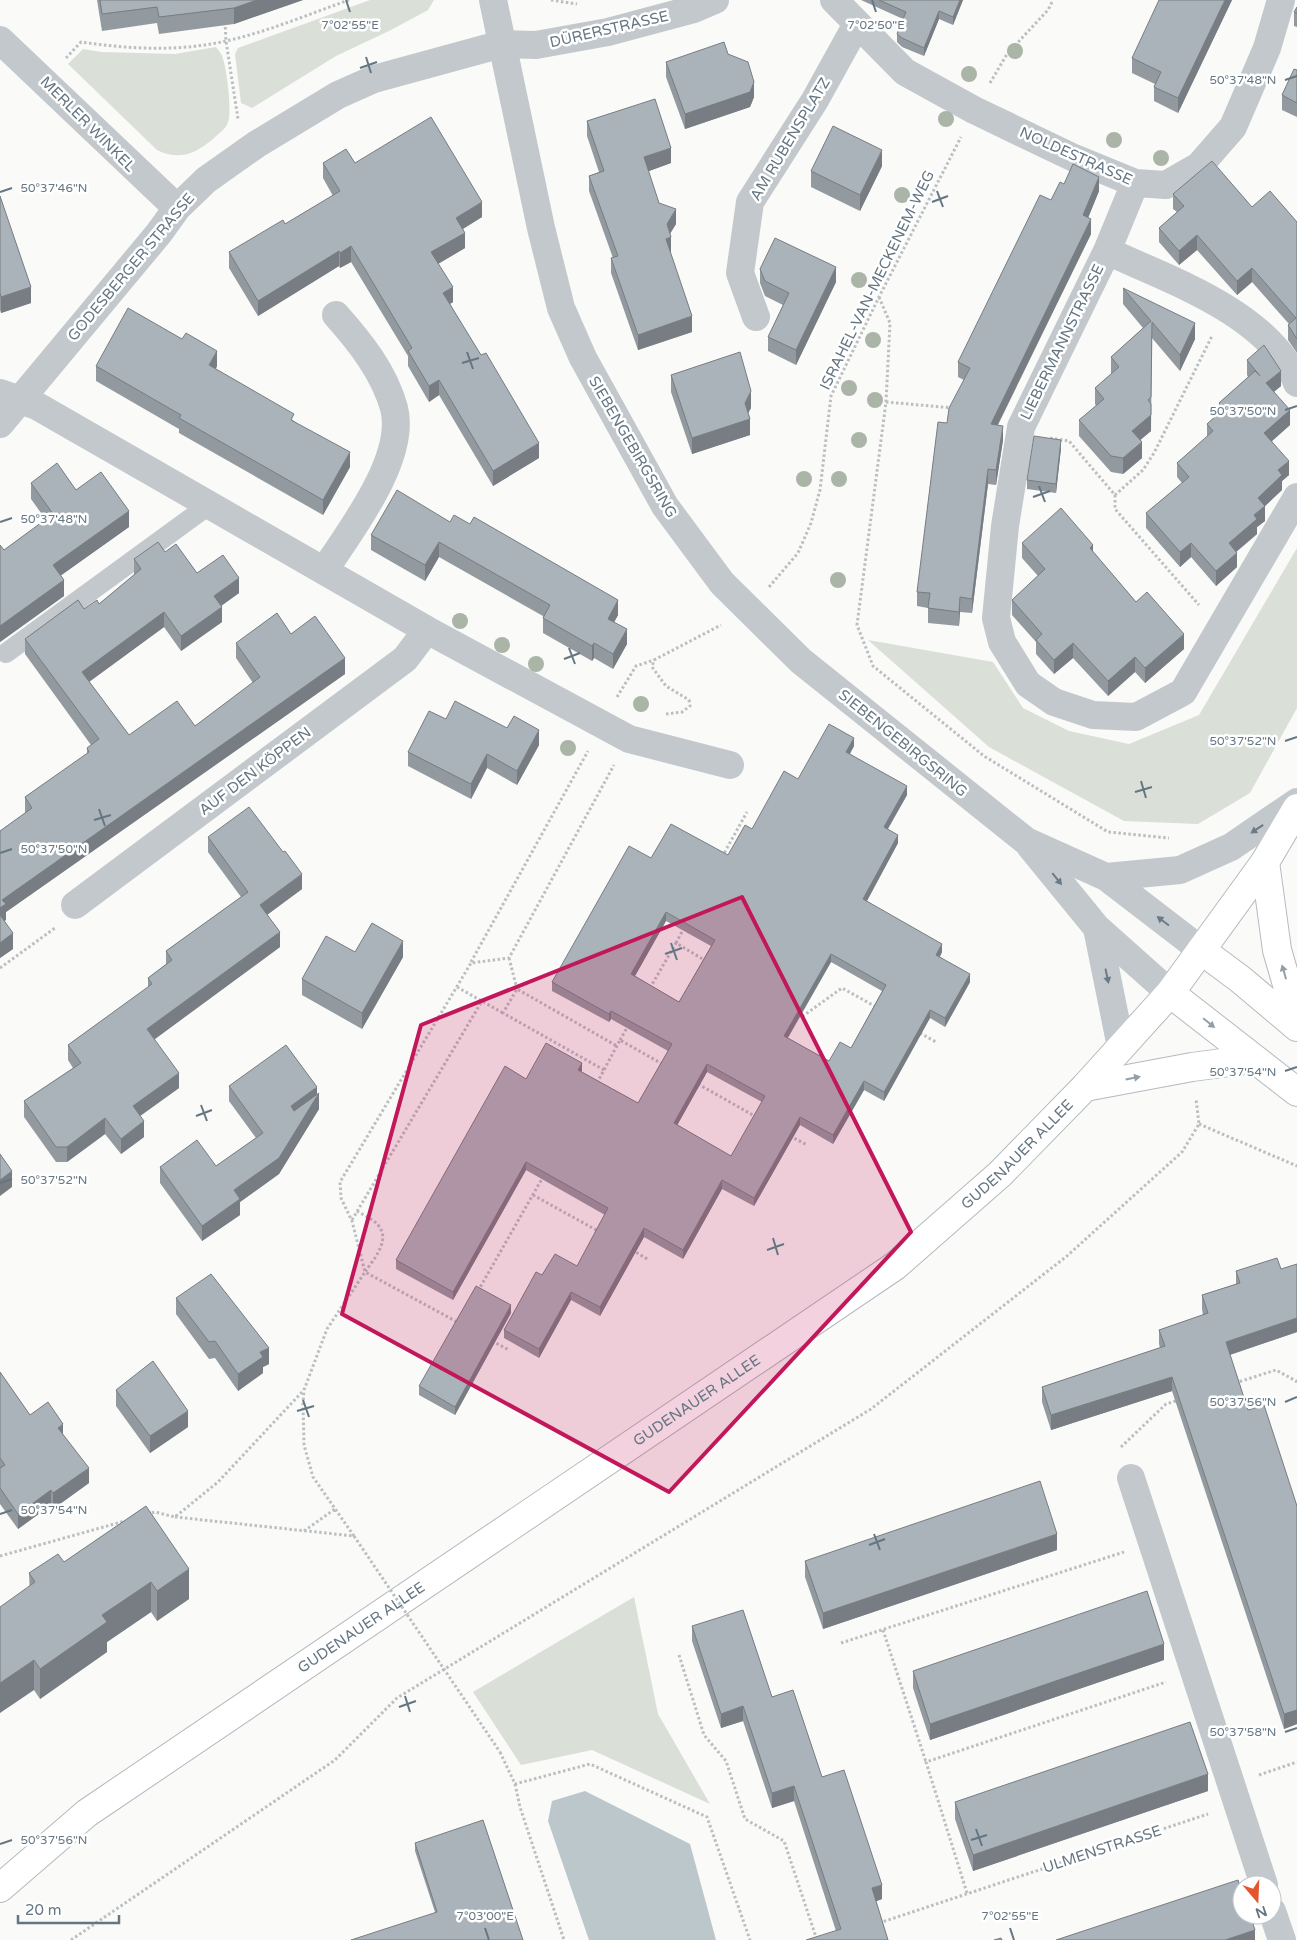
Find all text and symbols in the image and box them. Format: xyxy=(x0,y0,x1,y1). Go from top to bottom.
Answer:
street label: DÜRERSTRASSE xyxy=(548,7,670,51)
text: 7°02'55"E xyxy=(321,18,379,32)
text: 7°02'50"E xyxy=(847,18,905,32)
street label: MERLER WINKEL xyxy=(37,73,140,176)
text: 50°37'48"N xyxy=(1210,73,1277,87)
street label: AM RUBENSPLATZ xyxy=(746,74,834,204)
street label: NOLDESTRASSE xyxy=(1017,123,1135,189)
street label: ISRAHEL-VAN-MECKENEM-WEG xyxy=(816,167,938,393)
text: 50°37'46"N xyxy=(21,181,88,195)
street label: GODESBERGER STRASSE xyxy=(64,189,198,345)
street label: LIEBERMANNSTRASSE xyxy=(1017,261,1107,423)
street label: SIEBENGEBIRGSRING xyxy=(585,373,681,521)
text: 50°37'50"N xyxy=(1210,404,1277,418)
text: 50°37'48"N xyxy=(21,512,88,526)
street label: SIEBENGEBIRGSRING xyxy=(835,686,971,800)
street label: AUF DEN KÖPPEN xyxy=(195,723,315,819)
text: 50°37'52"N xyxy=(1210,734,1277,748)
one-way arrow xyxy=(1250,825,1263,834)
text: 50°37'50"N xyxy=(21,842,88,856)
one-way arrow xyxy=(1051,872,1062,885)
one-way arrow xyxy=(1157,915,1170,926)
one-way arrow xyxy=(1279,965,1287,980)
one-way arrow xyxy=(1103,968,1111,984)
one-way arrow xyxy=(1202,1018,1215,1029)
text: 50°37'54"N xyxy=(1210,1065,1277,1079)
one-way arrow xyxy=(1126,1074,1142,1082)
street label: GUDENAUER ALLEE xyxy=(957,1096,1077,1213)
text: 50°37'52"N xyxy=(21,1173,88,1187)
street label: GUDENAUER ALLEE xyxy=(630,1351,764,1450)
text: 50°37'56"N xyxy=(1210,1395,1277,1409)
text: 50°37'54"N xyxy=(21,1503,88,1517)
street label: GUDENAUER ALLEE xyxy=(294,1578,428,1677)
text: 50°37'58"N xyxy=(1210,1725,1277,1739)
street label: ULMENSTRASSE xyxy=(1040,1821,1164,1877)
text: 50°37'56"N xyxy=(21,1833,88,1847)
north arrow xyxy=(1232,1875,1282,1925)
scale bar xyxy=(18,1892,119,1924)
text: 20 m xyxy=(25,1901,62,1919)
text: N xyxy=(1253,1902,1269,1922)
text: 7°03'00"E xyxy=(456,1909,514,1923)
text: 7°02'55"E xyxy=(981,1909,1039,1923)

